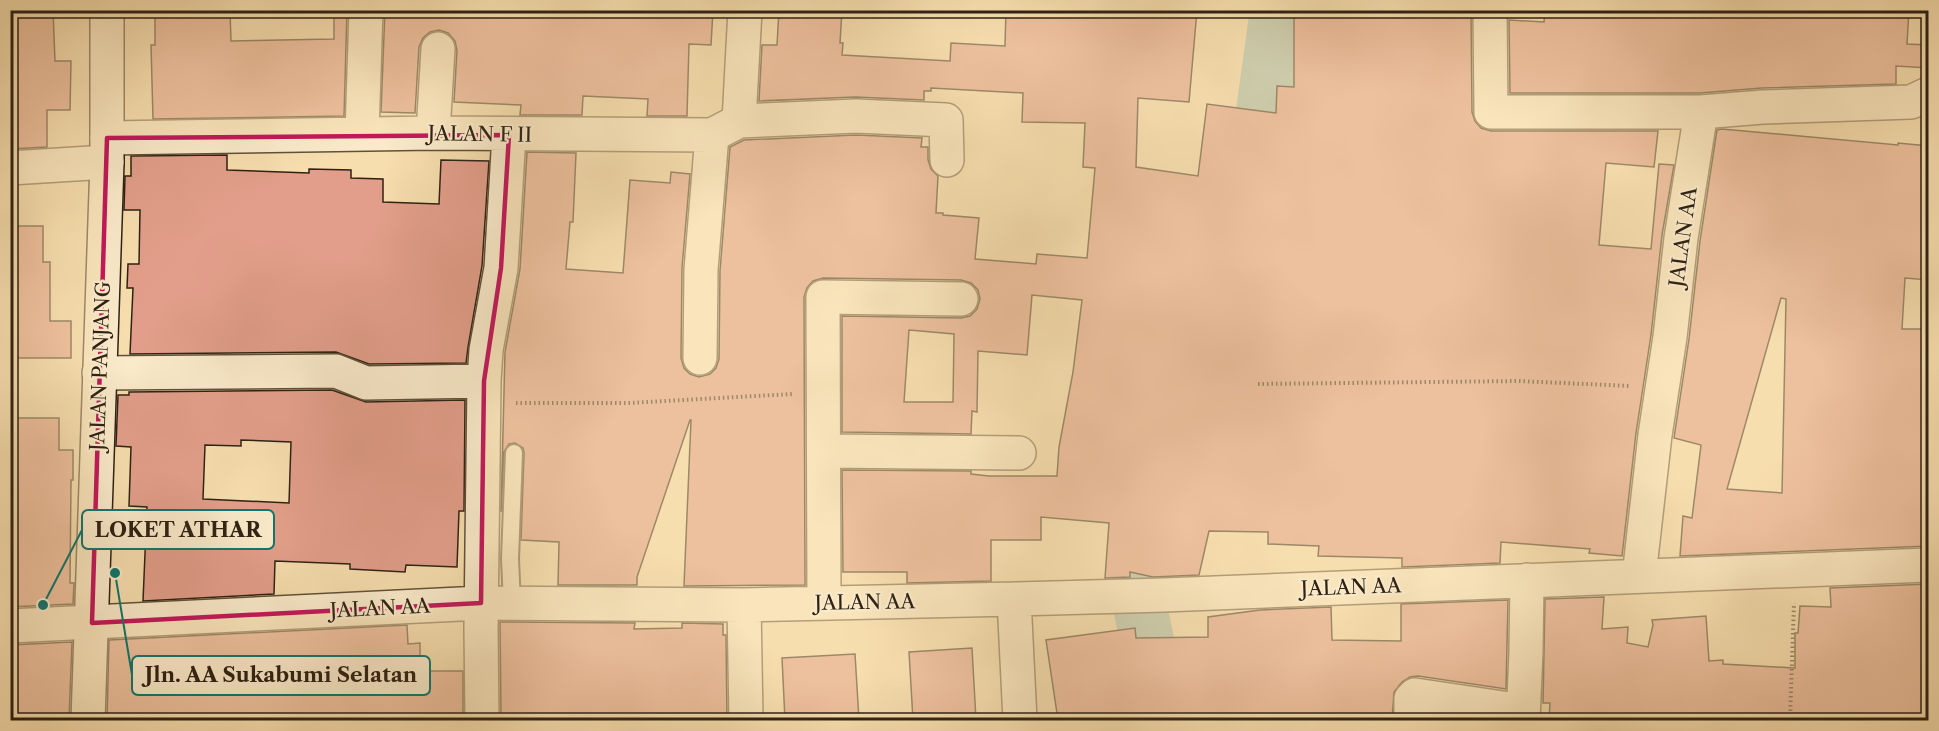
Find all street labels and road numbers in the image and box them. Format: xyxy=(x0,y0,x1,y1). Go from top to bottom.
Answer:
street label: JALAN F II xyxy=(425,121,532,147)
street label: JALAN AA xyxy=(1664,184,1702,291)
street label: JALAN PANJANG xyxy=(85,281,115,454)
street label: JALAN AA xyxy=(1297,573,1403,601)
street label: JALAN AA xyxy=(812,589,917,615)
street label: JALAN AA xyxy=(326,593,432,623)

